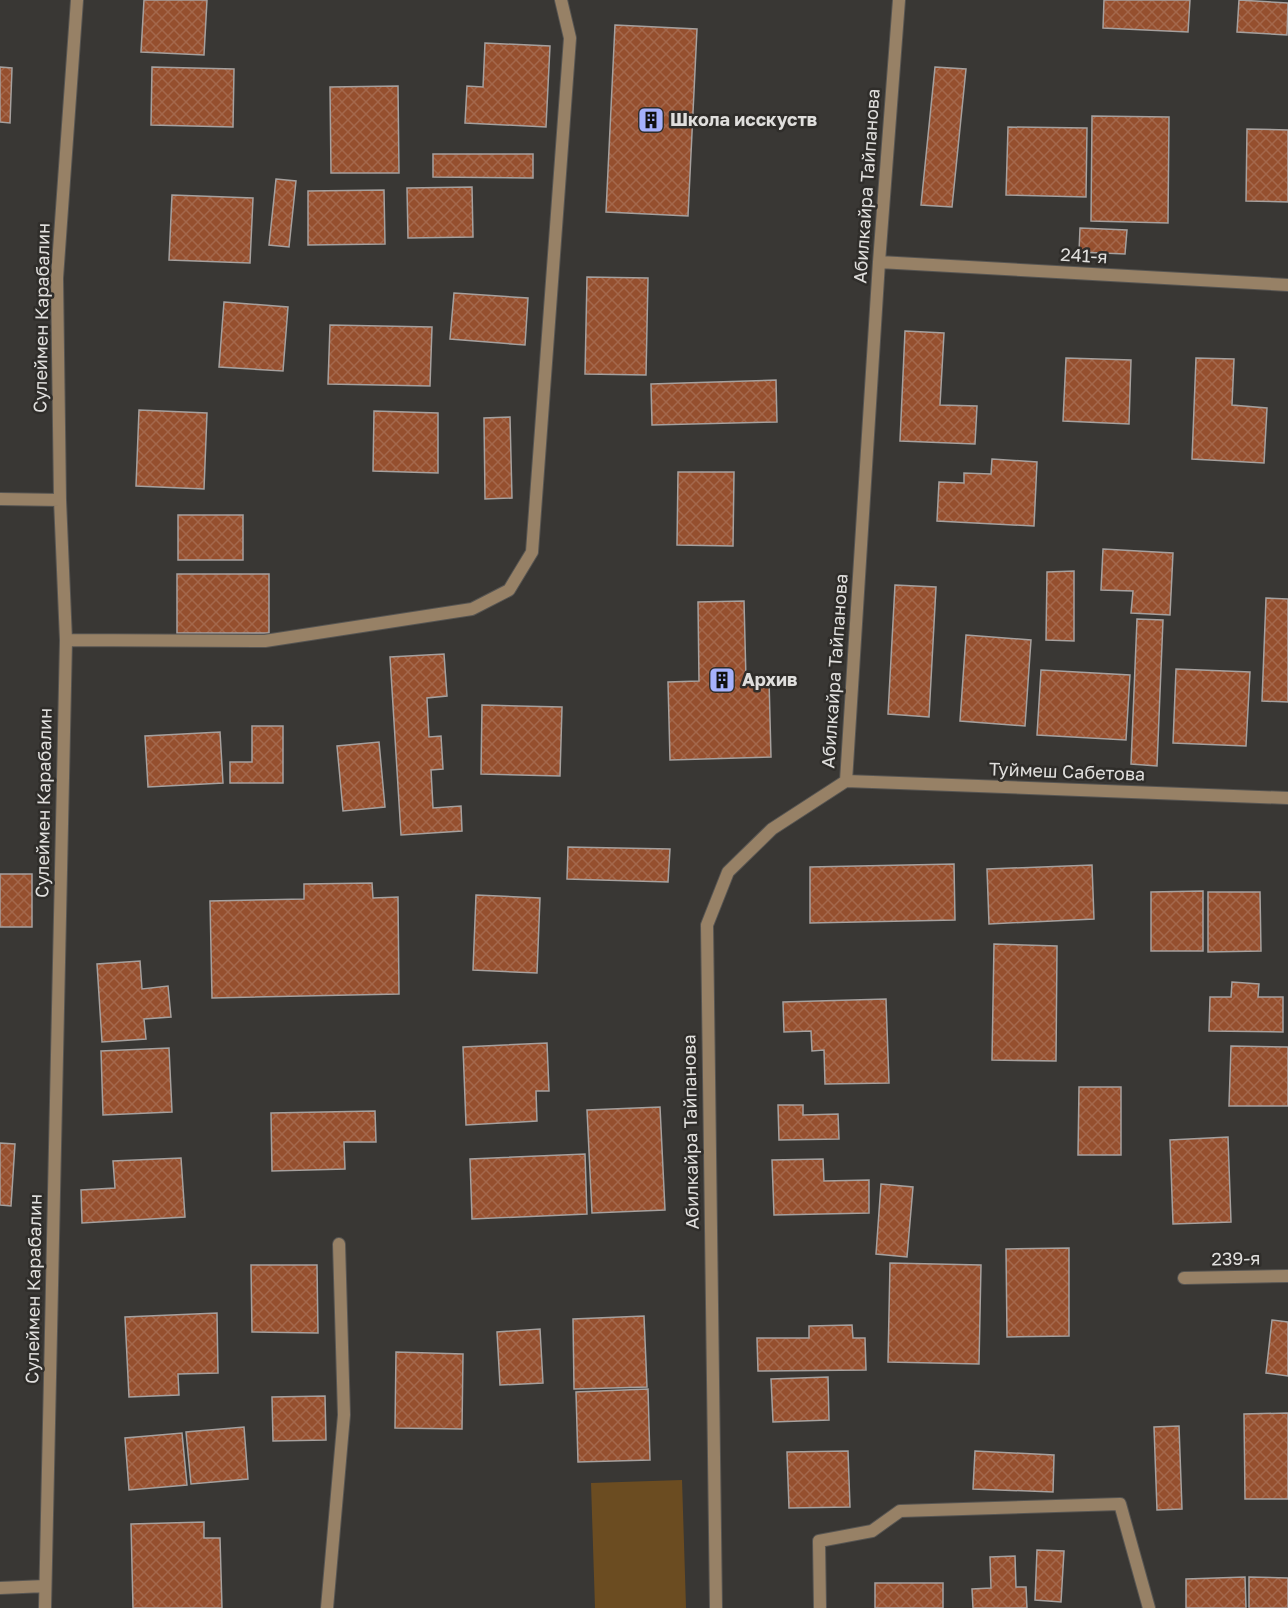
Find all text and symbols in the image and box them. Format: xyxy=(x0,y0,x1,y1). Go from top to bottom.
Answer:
street label: Абилкайра Тайпанова xyxy=(848,88,884,284)
building icon: Школа исскуств xyxy=(636,105,666,135)
place label: Школа исскуств xyxy=(670,108,817,130)
street label: Сулеймен Карабалин xyxy=(28,223,54,413)
street label: 241-я xyxy=(1060,243,1108,267)
street label: Абилкайра Тайпанова xyxy=(816,573,852,769)
building icon: Архив xyxy=(707,665,737,695)
place label: Архив xyxy=(742,668,797,690)
street label: Сулеймен Карабалин xyxy=(30,708,56,898)
street label: Туймеш Сабетова xyxy=(988,757,1146,785)
street label: Абилкайра Тайпанова xyxy=(677,1034,703,1230)
street label: Сулеймен Карабалин xyxy=(20,1194,46,1384)
street label: 239-я xyxy=(1211,1247,1261,1269)

